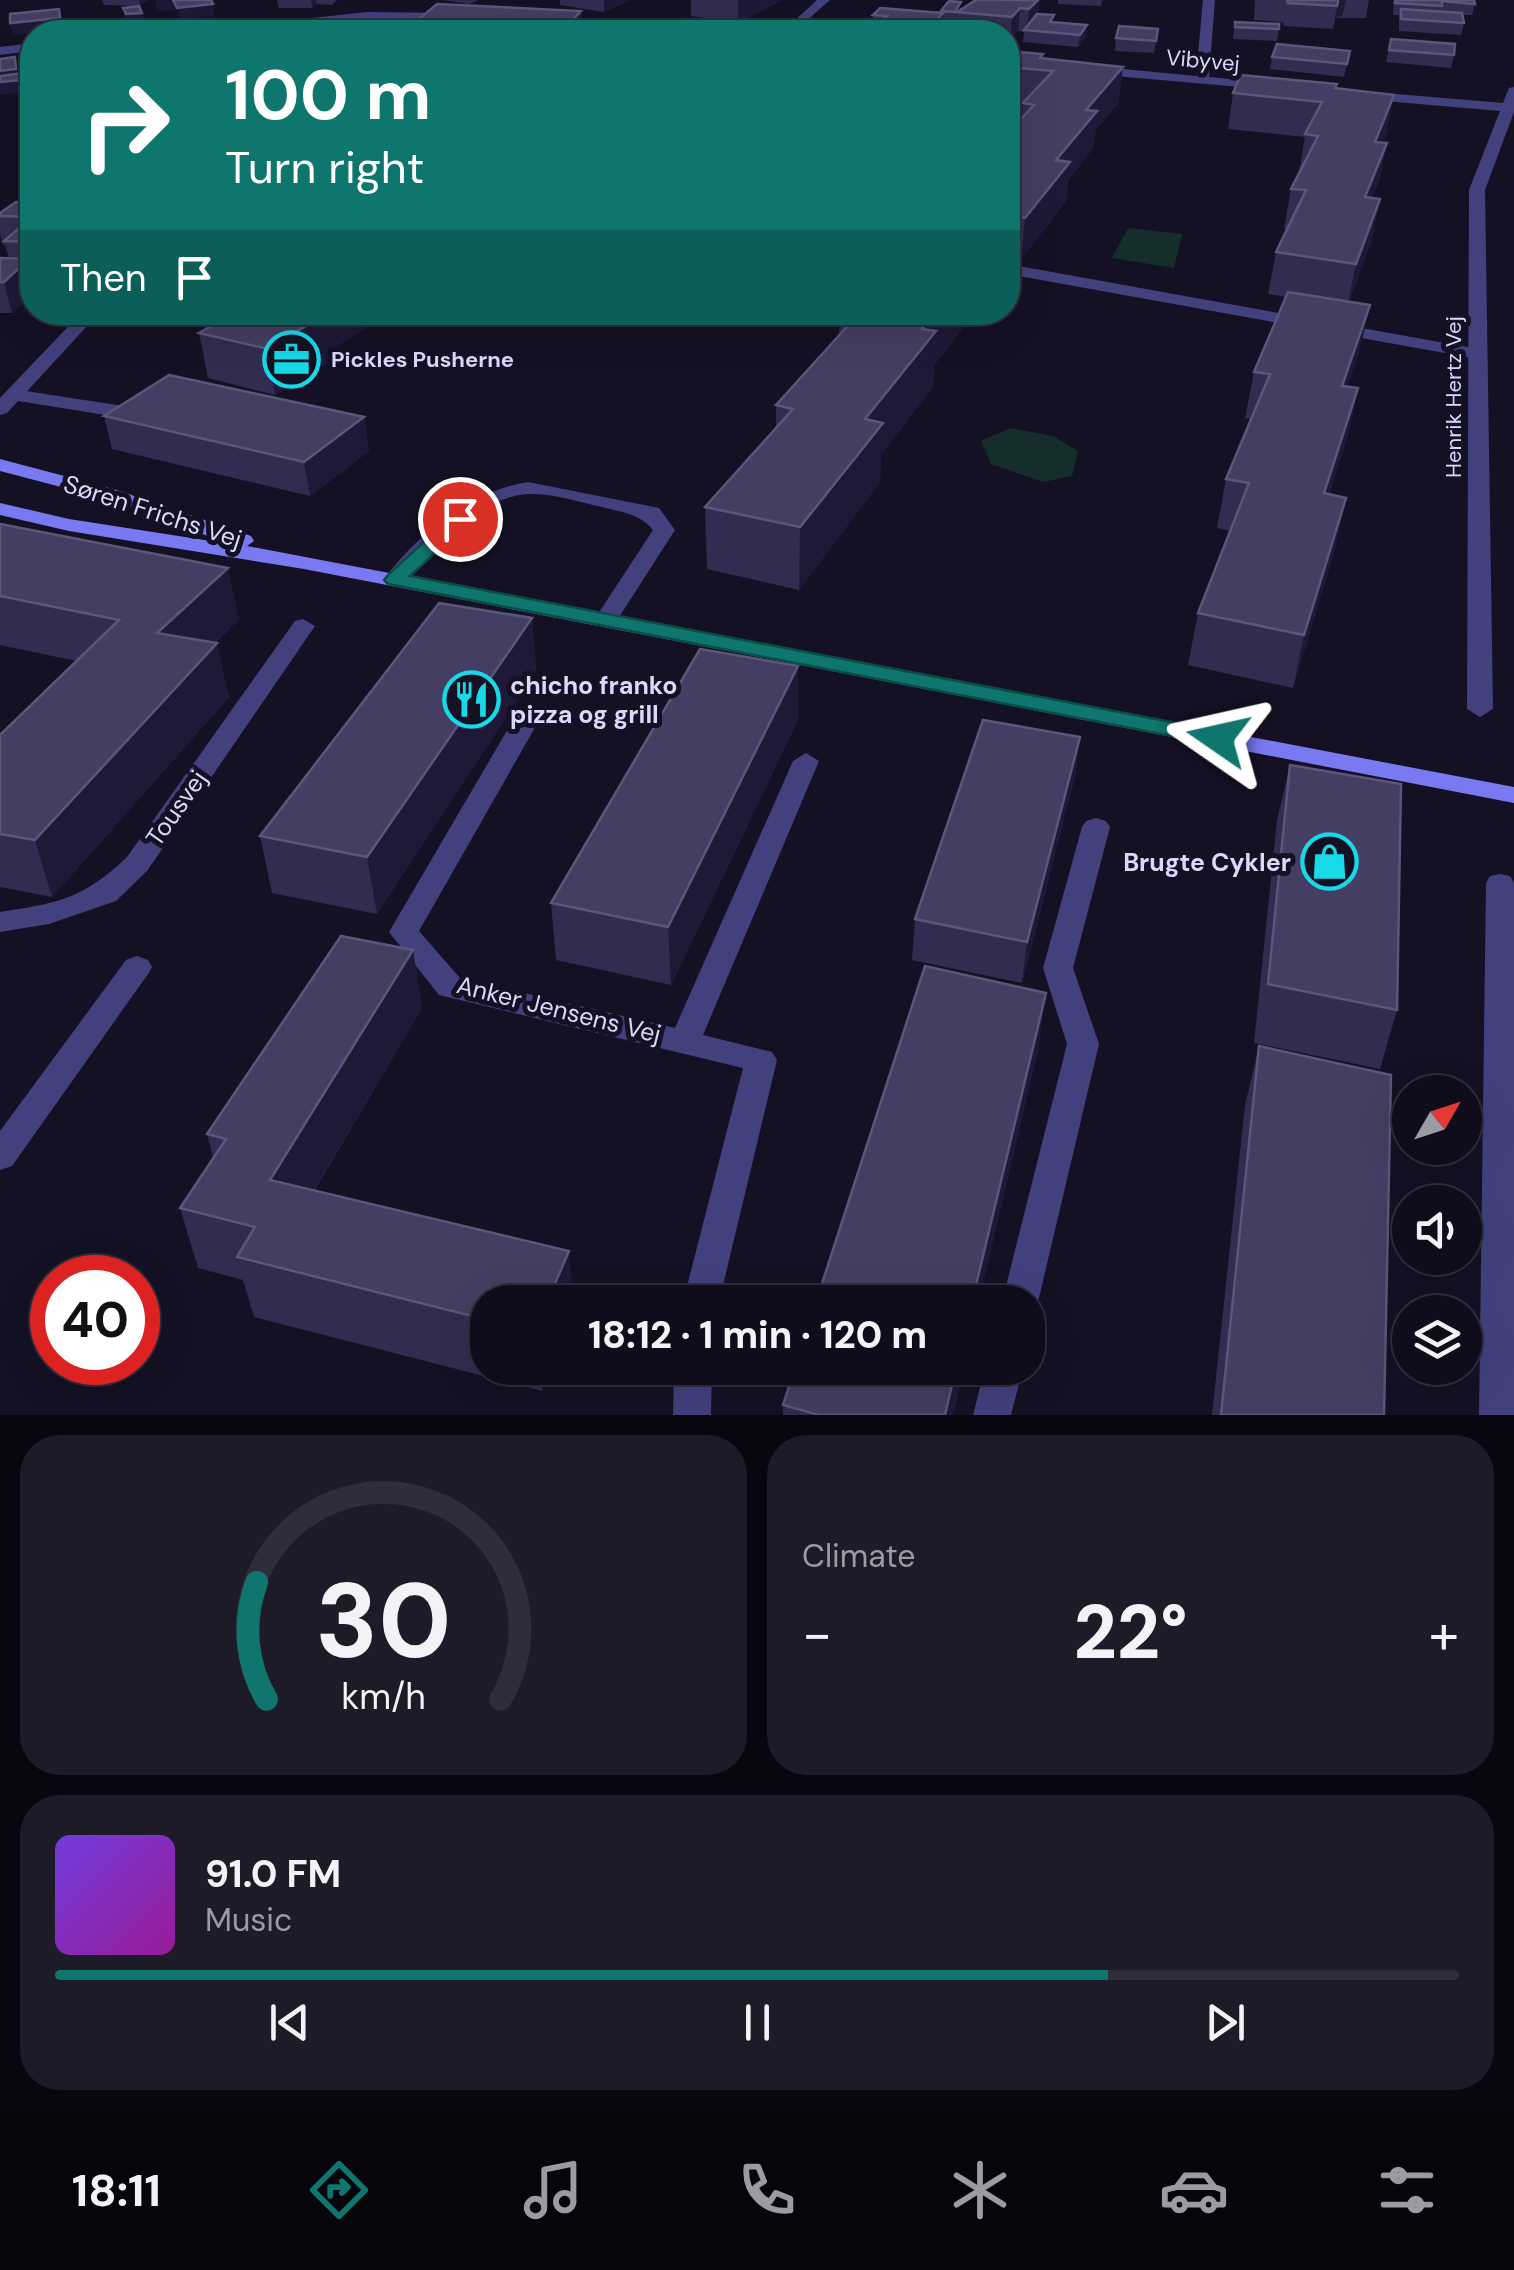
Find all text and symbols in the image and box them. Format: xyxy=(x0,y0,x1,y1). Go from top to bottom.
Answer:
street label: Vibyvej xyxy=(1165,43,1241,78)
text: 100 m xyxy=(225,50,431,141)
icon: right xyxy=(60,60,190,190)
text: Turn right xyxy=(225,138,424,197)
icon: arrive xyxy=(167,250,222,305)
text: Then xyxy=(60,253,147,303)
street label: Henrik Hertz Vej xyxy=(1439,316,1468,478)
office icon: Pickles Pusherne xyxy=(262,329,322,389)
place label: Pickles Pusherne xyxy=(331,345,514,374)
street label: Søren Frichs Vej xyxy=(60,467,246,556)
pin xyxy=(418,477,503,562)
icon: arrive xyxy=(433,492,488,547)
restaurant icon: chicho franko pizza og grill xyxy=(441,669,501,729)
place label: chicho franko pizza og grill xyxy=(510,669,677,731)
position arrow xyxy=(1166,686,1270,790)
street label: Tousvej xyxy=(138,764,214,853)
shop icon: Brugte Cykler xyxy=(1300,832,1360,892)
place label: Brugte Cykler xyxy=(1123,846,1291,879)
street label: Anker Jensens Vej xyxy=(453,968,665,1051)
north arrow xyxy=(1392,1075,1482,1165)
map controls xyxy=(1392,1075,1482,1385)
button: sound xyxy=(1392,1185,1482,1275)
speed limit sign: 40 xyxy=(30,1255,160,1385)
button: layers xyxy=(1392,1295,1482,1385)
text: 18:12 · 1 min · 120 m xyxy=(588,1310,927,1360)
text: Climate xyxy=(802,1535,916,1577)
text: 30 xyxy=(316,1554,451,1689)
text: 22° xyxy=(1073,1584,1188,1681)
text: − xyxy=(802,1598,832,1670)
text: + xyxy=(1429,1598,1459,1670)
text: km/h xyxy=(341,1674,426,1720)
text: 91.0 FM xyxy=(205,1849,341,1899)
text: Music xyxy=(205,1899,292,1941)
icon: previous xyxy=(262,1995,317,2050)
icon: pause xyxy=(730,1995,785,2050)
icon: next xyxy=(1198,1995,1253,2050)
icon: directions xyxy=(304,2155,374,2225)
icon: music xyxy=(518,2155,588,2225)
icon: phone xyxy=(732,2155,802,2225)
icon: climate xyxy=(945,2155,1015,2225)
icon: car xyxy=(1159,2155,1229,2225)
icon: filters xyxy=(1372,2155,1442,2225)
text: 18:11 xyxy=(72,2161,161,2220)

